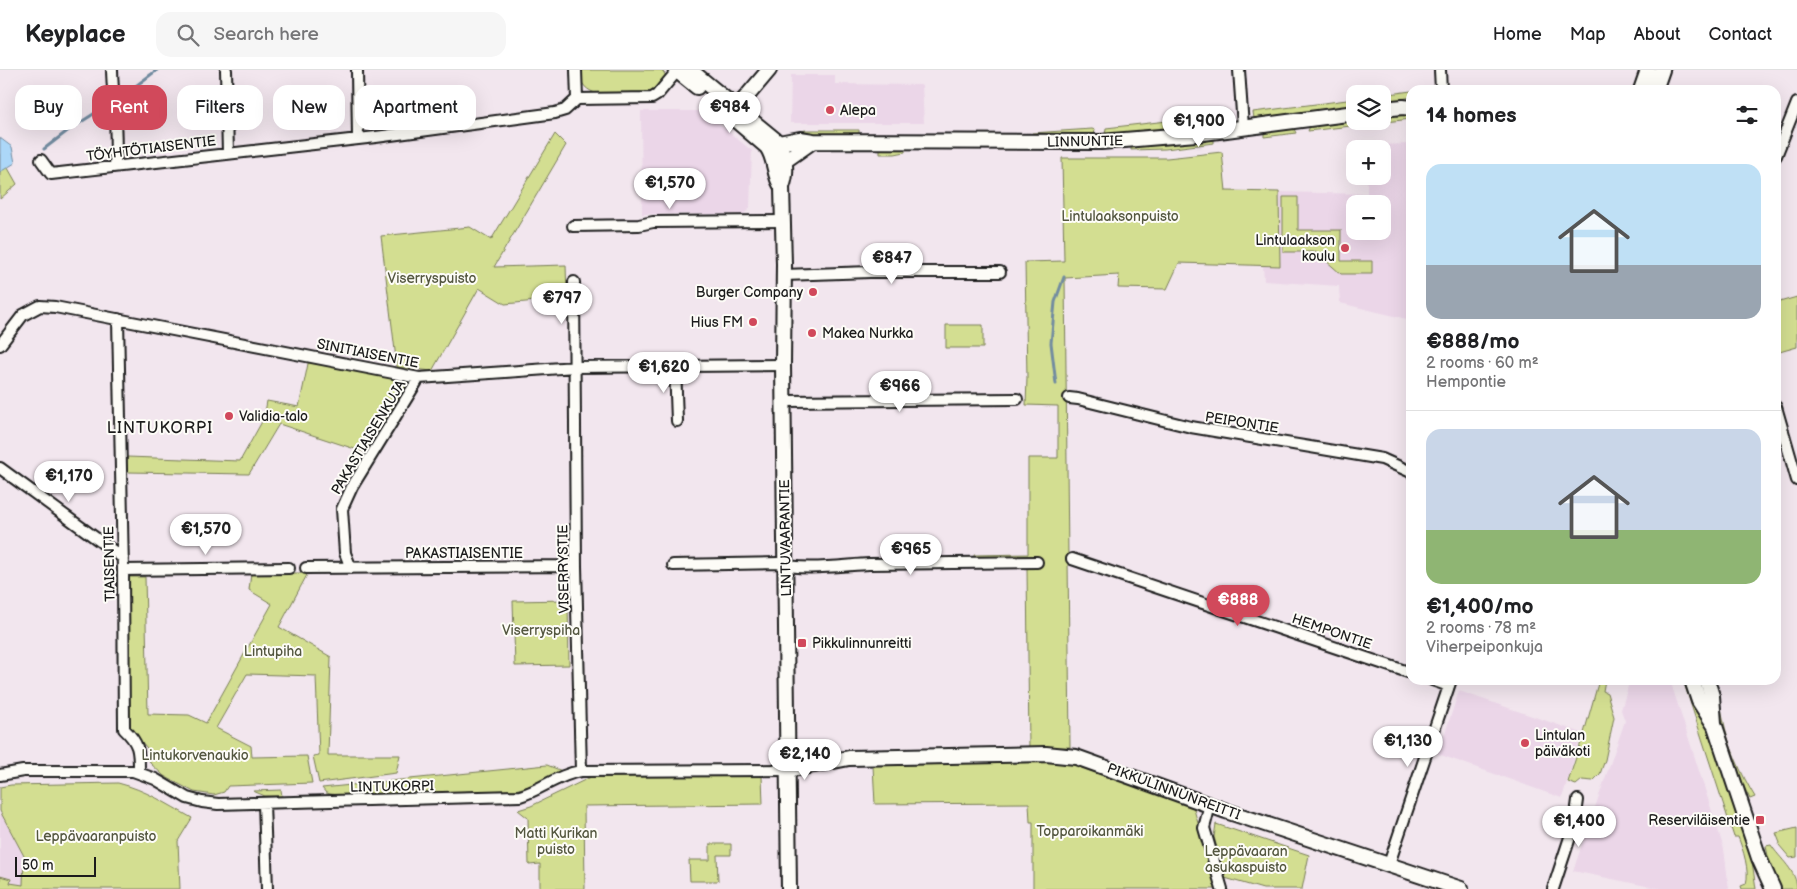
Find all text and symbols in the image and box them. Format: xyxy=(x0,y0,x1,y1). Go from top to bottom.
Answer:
search box xyxy=(156,12,506,57)
text: Keyplace xyxy=(25,20,126,49)
icon: search xyxy=(174,21,202,49)
text: Search here xyxy=(214,23,319,46)
text: Home xyxy=(1493,24,1542,45)
text: Map xyxy=(1570,24,1606,45)
text: About xyxy=(1634,24,1681,45)
text: Contact xyxy=(1709,24,1772,45)
chip: Buy xyxy=(15,85,82,130)
chip: Rent xyxy=(92,85,167,130)
chip: Filters xyxy=(177,85,263,130)
chip: New xyxy=(273,85,345,130)
chip: Apartment xyxy=(355,85,476,130)
map controls xyxy=(1346,85,1391,240)
button: layers xyxy=(1346,85,1391,130)
pin: €984 xyxy=(700,92,760,134)
text: €984 xyxy=(710,98,750,117)
icon: filters xyxy=(1733,101,1761,129)
place label: Alepa xyxy=(840,102,876,119)
text: 14 homes xyxy=(1426,103,1517,128)
marker: Alepa xyxy=(824,104,836,116)
pin: €1,900 xyxy=(1158,106,1240,148)
text: €1,900 xyxy=(1173,112,1225,131)
street label: TÖYHTÖTIAISENTIE xyxy=(85,131,217,165)
street label: LINNUNTIE xyxy=(1047,132,1123,151)
button: + xyxy=(1346,140,1391,185)
pin: €1,570 xyxy=(629,168,711,210)
text: €1,570 xyxy=(645,174,695,193)
button: − xyxy=(1346,195,1391,240)
icon: home xyxy=(1549,196,1639,286)
park label: Lintulaaksonpuisto xyxy=(1061,208,1179,225)
place label: Lintulaakson koulu xyxy=(1255,232,1335,265)
pin: €847 xyxy=(862,242,922,285)
marker: Lintulaakson koulu xyxy=(1339,242,1351,254)
text: €847 xyxy=(872,249,912,268)
park label: Viserryspuisto xyxy=(388,270,476,287)
pin: €797 xyxy=(532,282,592,325)
place label: Burger Company xyxy=(696,284,804,301)
marker: Burger Company xyxy=(807,286,819,298)
text: €797 xyxy=(542,289,582,308)
place label: Hius FM xyxy=(691,314,743,331)
marker: Hius FM xyxy=(747,316,759,328)
place label: Makea Nurkka xyxy=(822,325,913,342)
marker: Makea Nurkka xyxy=(806,327,818,339)
text: €888/mo xyxy=(1426,329,1519,354)
street label: SINITIAISENTIE xyxy=(315,335,420,372)
pin: €1,620 xyxy=(623,352,705,394)
text: 2 rooms · 60 m² xyxy=(1426,354,1539,373)
text: €1,620 xyxy=(638,358,690,377)
pin: €966 xyxy=(870,370,930,413)
text: Hempontie xyxy=(1426,373,1506,392)
street label: PAKASTIAISENKUJA xyxy=(328,377,410,498)
text: €966 xyxy=(880,377,920,396)
place label: Validia-talo xyxy=(239,408,308,425)
street label: PEIPONTIE xyxy=(1204,408,1280,437)
marker: Validia-talo xyxy=(223,410,235,422)
district label: LINTUKORPI xyxy=(107,419,213,438)
pin: €1,170 xyxy=(28,460,110,503)
icon: home xyxy=(1549,462,1639,552)
text: €1,170 xyxy=(45,467,93,486)
street label: LINTUVAARANTIE xyxy=(776,479,795,597)
pin: €1,570 xyxy=(165,514,247,556)
text: €1,570 xyxy=(181,520,231,539)
street label: VISERRYSTIE xyxy=(554,524,573,614)
street label: TIAISENTIE xyxy=(100,526,119,602)
pin: €965 xyxy=(881,534,941,576)
text: €965 xyxy=(891,540,931,559)
street label: PAKASTIAISENTIE xyxy=(405,545,523,562)
pin: €888 xyxy=(1208,584,1268,627)
text: €888 xyxy=(1218,591,1258,610)
text: €1,400/mo xyxy=(1426,594,1534,619)
street label: HEMPONTIE xyxy=(1290,610,1374,653)
text: 2 rooms · 78 m² xyxy=(1426,619,1536,638)
park label: Viserryspiha xyxy=(502,622,580,639)
place label: Pikkulinnunreitti xyxy=(812,635,912,652)
marker: Pikkulinnunreitti xyxy=(796,637,808,649)
text: Viherpeiponkuja xyxy=(1426,638,1543,657)
park label: Lintupiha xyxy=(244,643,302,660)
pin: €1,130 xyxy=(1367,726,1449,768)
place label: Lintulan päiväkoti xyxy=(1535,727,1590,760)
text: €1,130 xyxy=(1384,732,1432,751)
marker: Lintulan päiväkoti xyxy=(1519,737,1531,749)
pin: €2,140 xyxy=(764,738,846,781)
text: €2,140 xyxy=(779,745,831,764)
park label: Lintukorvenaukio xyxy=(141,747,249,764)
street label: PIKKULINNUNREITTI xyxy=(1105,759,1243,823)
street label: LINTUKORPI xyxy=(350,777,434,796)
pin: €1,400 xyxy=(1538,806,1620,848)
text: €1,400 xyxy=(1553,812,1605,831)
place label: Reserviläisentie xyxy=(1648,812,1750,829)
marker: Reserviläisentie xyxy=(1754,814,1766,826)
park label: Topparoikanmäki xyxy=(1036,823,1144,840)
park label: Matti Kurikan puisto xyxy=(515,825,598,858)
park label: Leppävaaranpuisto xyxy=(36,828,157,845)
park label: Leppävaaran asukaspuisto xyxy=(1204,843,1288,876)
scale bar xyxy=(15,854,96,877)
text: 50 m xyxy=(22,857,54,874)

